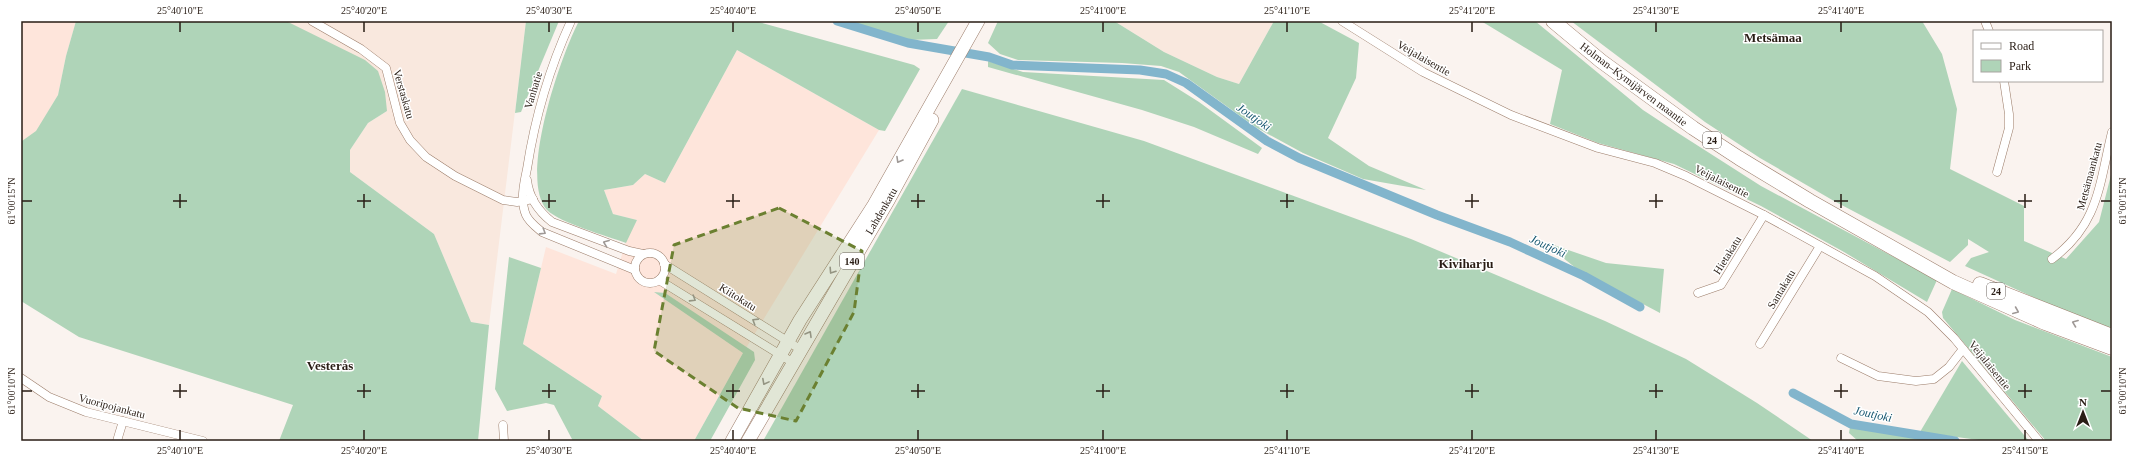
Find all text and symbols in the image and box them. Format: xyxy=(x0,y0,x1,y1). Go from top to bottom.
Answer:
text: 25°40'10"E xyxy=(157,5,203,16)
text: 25°40'20"E xyxy=(341,5,387,16)
text: 25°40'30"E xyxy=(526,5,572,16)
text: 25°40'40"E xyxy=(710,5,756,16)
text: 25°40'50"E xyxy=(895,5,941,16)
text: 25°41'00"E xyxy=(1080,5,1126,16)
text: 25°41'10"E xyxy=(1264,5,1310,16)
text: 25°41'20"E xyxy=(1449,5,1495,16)
text: 25°41'30"E xyxy=(1633,5,1679,16)
text: 25°41'40"E xyxy=(1818,5,1864,16)
district label: Metsämaa xyxy=(1744,30,1802,45)
legend xyxy=(1973,30,2103,82)
street label: Veijalaisentie xyxy=(1395,38,1453,78)
text: Road xyxy=(2009,39,2034,53)
street label: Holman–Kymijärven maantie xyxy=(1578,40,1690,128)
text: Park xyxy=(2009,59,2031,73)
street label: Verstaskatu xyxy=(391,68,417,121)
street label: Vanhatie xyxy=(522,70,544,110)
water label: Joutjoki xyxy=(1234,100,1274,134)
road number: 24 xyxy=(1703,132,1721,148)
street label: Metsämaankatu xyxy=(2074,140,2104,211)
one-way arrow xyxy=(897,156,904,163)
street label: Veijalaisentie xyxy=(1693,162,1751,200)
text: 61°00'15"N xyxy=(6,177,17,225)
text: 61°00'15"N xyxy=(2117,177,2128,225)
street label: Lahdenkatu xyxy=(863,185,899,236)
one-way arrow xyxy=(539,228,546,235)
water label: Joutjoki xyxy=(1528,231,1568,261)
street label: Hietakatu xyxy=(1711,233,1744,276)
one-way arrow xyxy=(603,239,610,247)
road number: 140 xyxy=(840,253,864,269)
district label: Kiviharju xyxy=(1439,256,1493,271)
one-way arrow xyxy=(829,267,836,274)
street label: Santakatu xyxy=(1765,267,1798,311)
street label: Kiitokatu xyxy=(717,281,759,313)
road number: 24 xyxy=(1987,283,2005,299)
one-way arrow xyxy=(689,294,696,302)
one-way arrow xyxy=(2012,306,2020,314)
one-way arrow xyxy=(753,319,760,326)
one-way arrow xyxy=(2072,319,2079,327)
one-way arrow xyxy=(805,331,812,338)
street label: Veijalaisentie xyxy=(1967,338,2013,392)
district label: Vesterås xyxy=(307,358,353,373)
text: 61°00'10"N xyxy=(6,367,17,415)
text: 61°00'10"N xyxy=(2117,367,2128,415)
one-way arrow xyxy=(762,378,769,385)
street label: Vuoripojankatu xyxy=(77,391,147,421)
north arrow xyxy=(2063,392,2103,432)
text: N xyxy=(2079,396,2087,408)
water label: Joutjoki xyxy=(1853,403,1893,425)
text: 25°40'10"E xyxy=(157,445,203,456)
text: 25°40'20"E xyxy=(341,445,387,456)
text: 25°40'30"E xyxy=(526,445,572,456)
text: 25°40'40"E xyxy=(710,445,756,456)
text: 25°40'50"E xyxy=(895,445,941,456)
text: 25°41'00"E xyxy=(1080,445,1126,456)
text: 25°41'10"E xyxy=(1264,445,1310,456)
text: 25°41'20"E xyxy=(1449,445,1495,456)
text: 25°41'30"E xyxy=(1633,445,1679,456)
text: 25°41'40"E xyxy=(1818,445,1864,456)
text: 25°41'50"E xyxy=(2002,445,2048,456)

